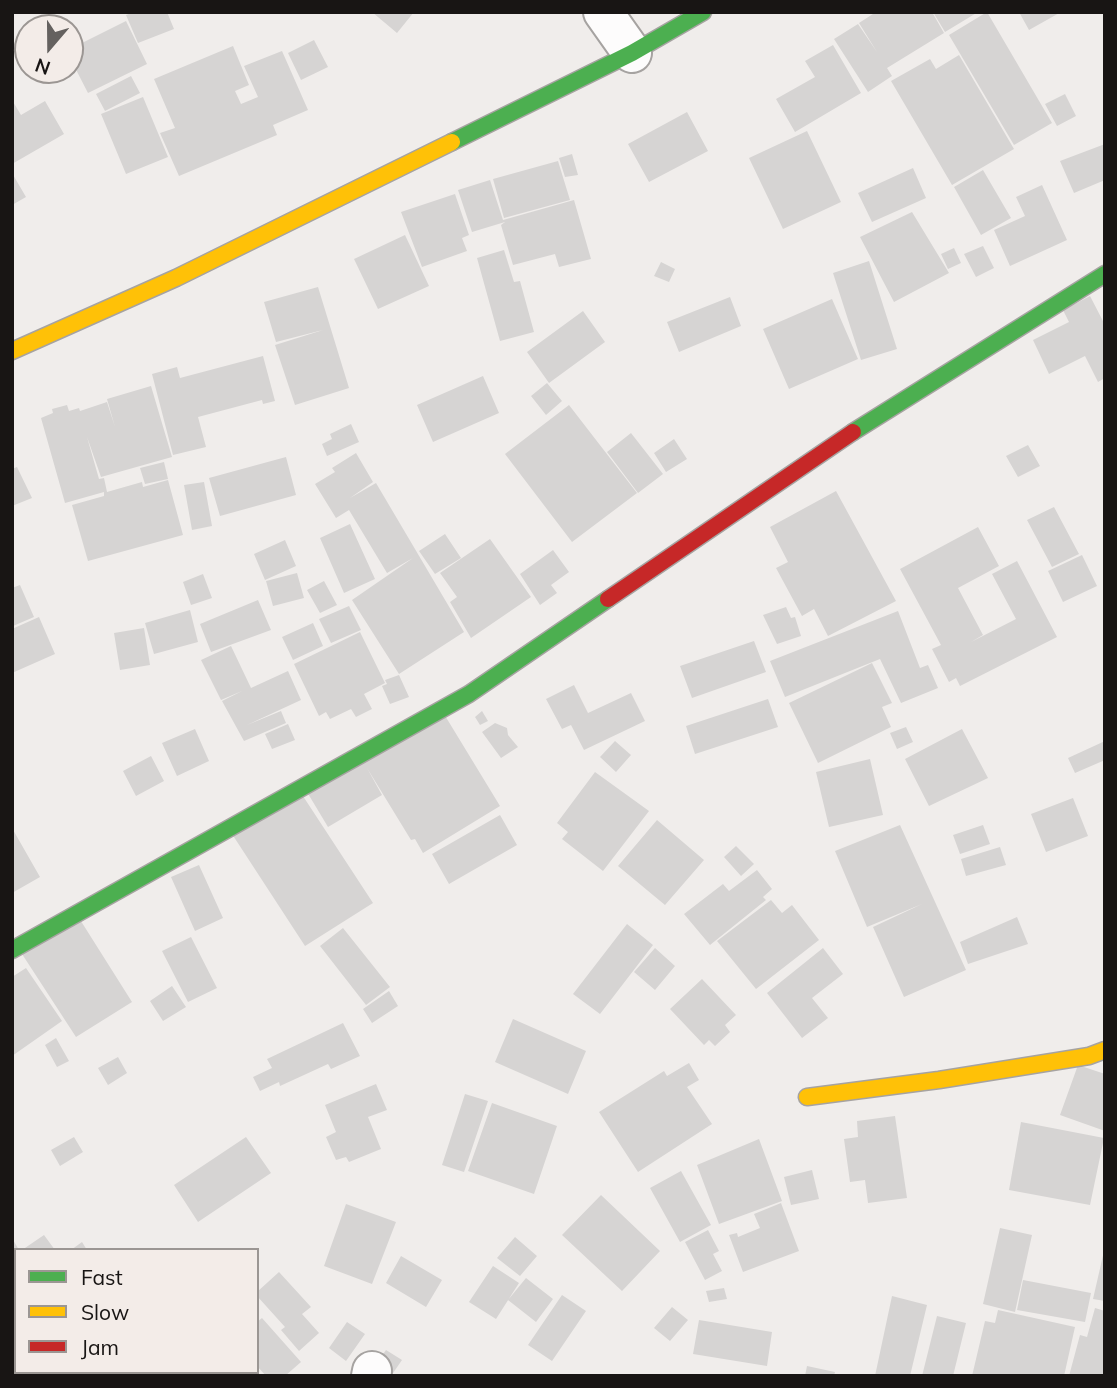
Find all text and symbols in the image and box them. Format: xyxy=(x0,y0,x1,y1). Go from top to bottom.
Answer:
north arrow xyxy=(14,14,84,84)
text: N xyxy=(32,53,53,81)
legend xyxy=(14,1248,259,1374)
text: Fast xyxy=(81,1264,123,1290)
text: Slow xyxy=(81,1299,129,1325)
text: Jam xyxy=(81,1334,119,1360)

